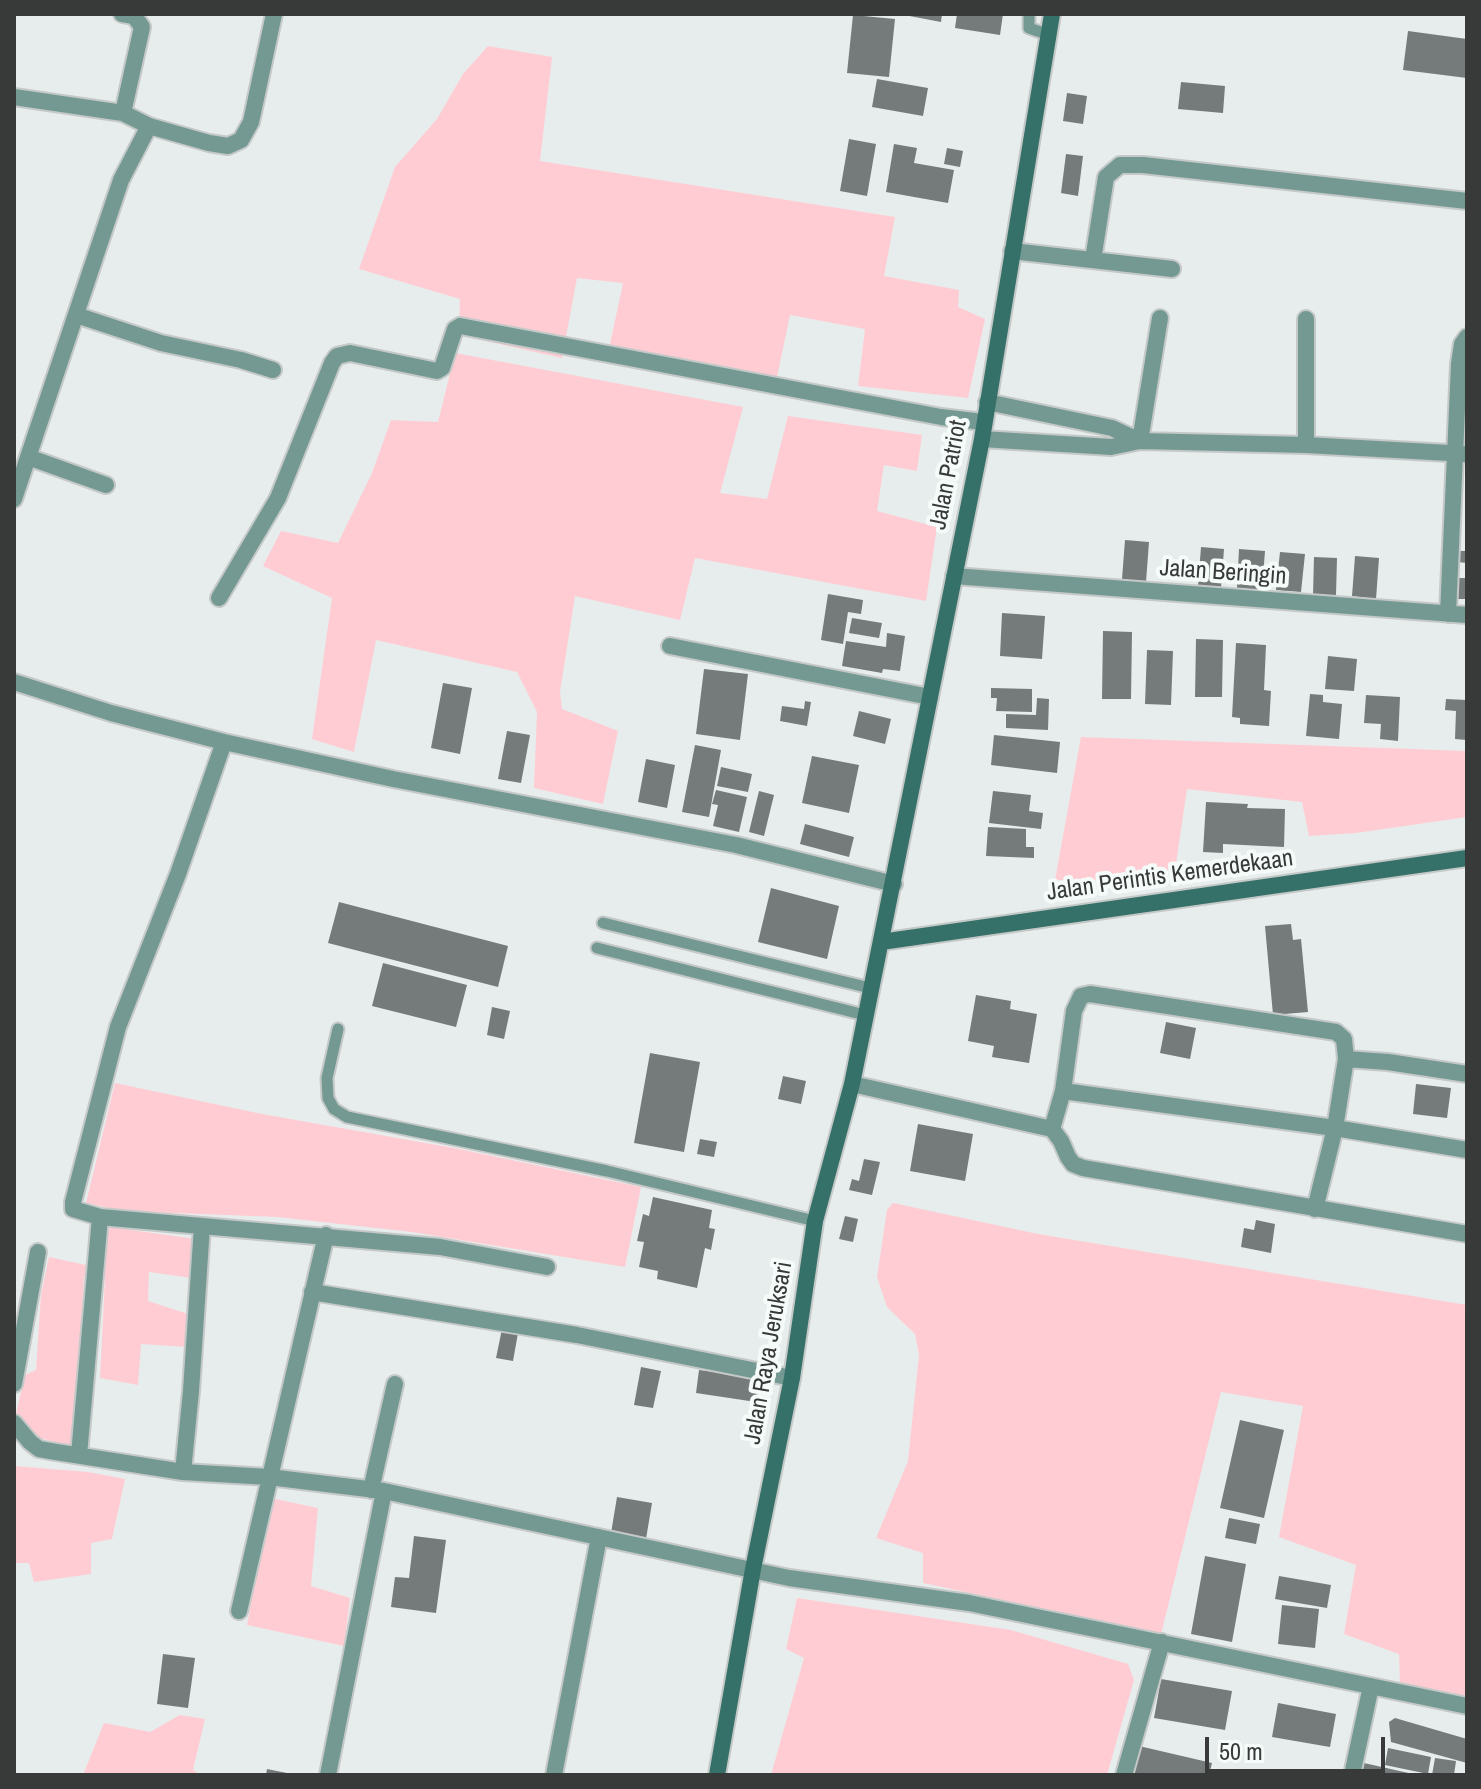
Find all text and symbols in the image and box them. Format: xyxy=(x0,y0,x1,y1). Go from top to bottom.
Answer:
street label: Jalan Patriot xyxy=(924,418,974,532)
street label: Jalan Beringin xyxy=(1159,554,1287,592)
street label: Jalan Perintis Kemerdekaan xyxy=(1045,844,1295,908)
street label: Jalan Raya Jeruksari xyxy=(739,1259,799,1447)
scale bar xyxy=(1209,1721,1389,1771)
text: 50 m xyxy=(1219,1735,1263,1767)

